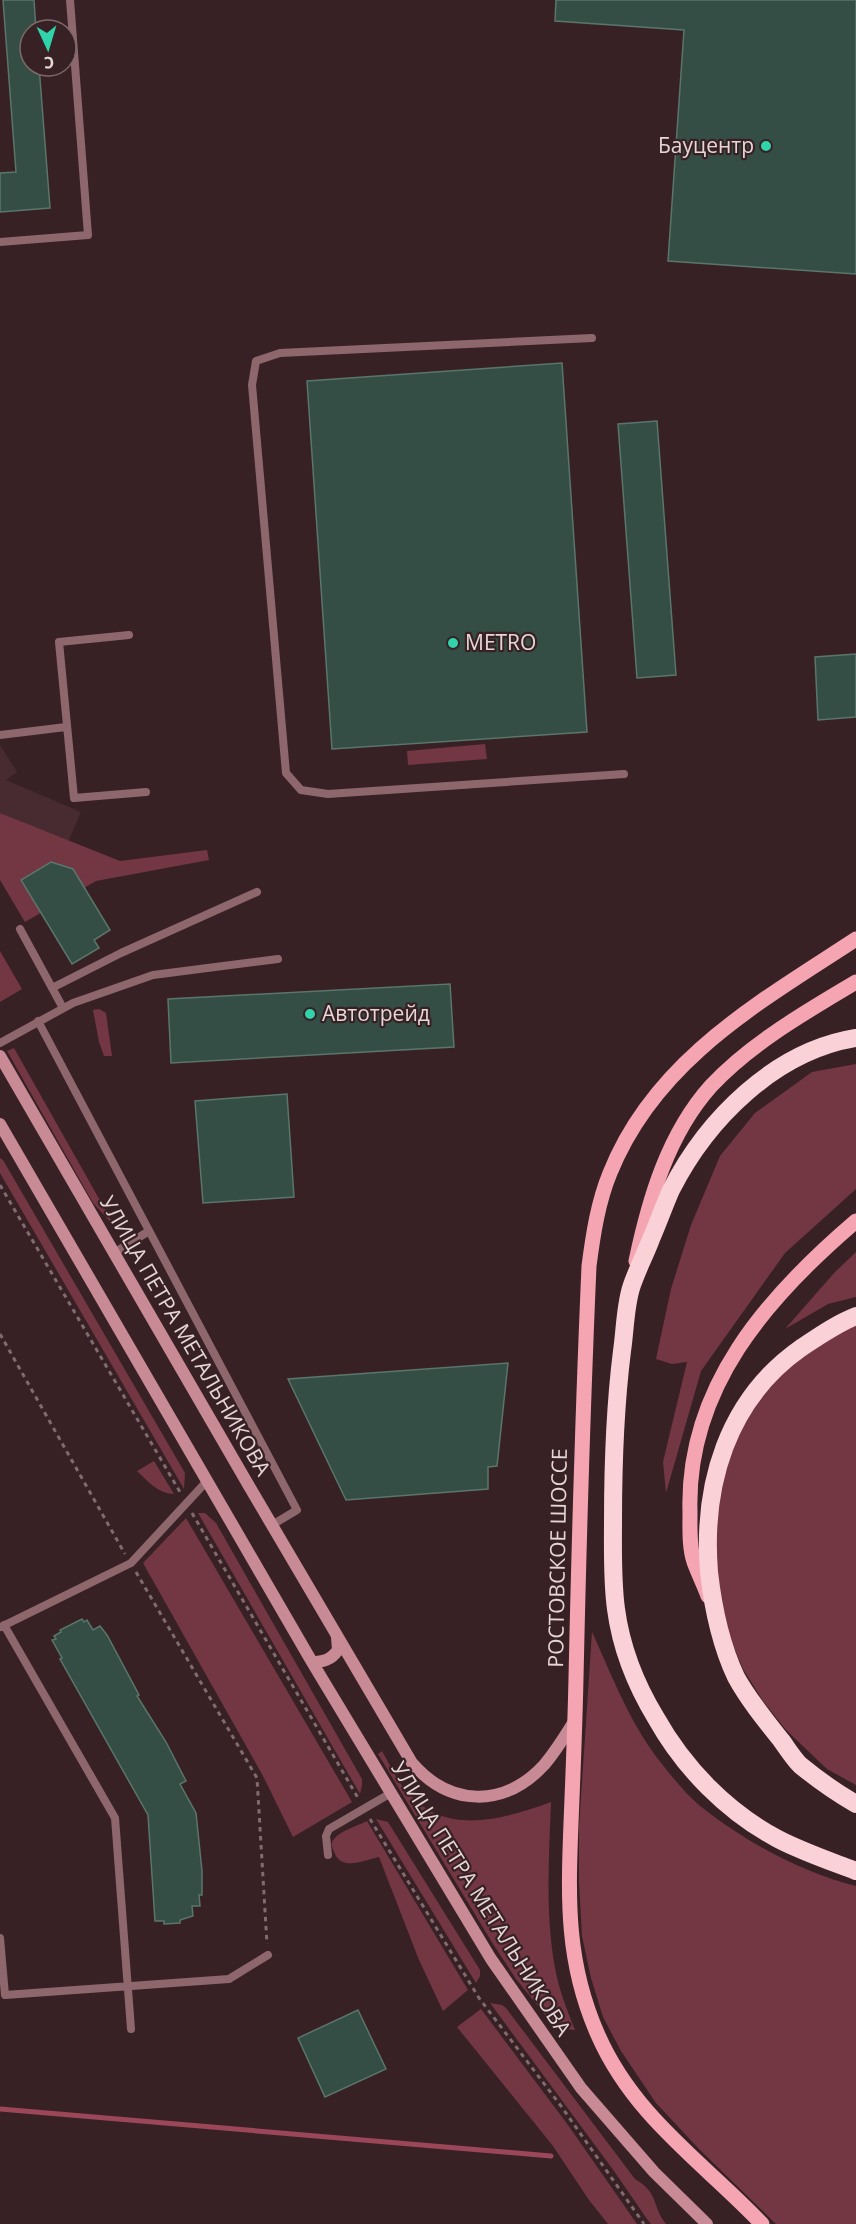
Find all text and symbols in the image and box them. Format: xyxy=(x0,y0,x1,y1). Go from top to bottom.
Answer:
north arrow xyxy=(18,18,78,78)
text: С xyxy=(43,52,55,74)
place label: Бауцентр xyxy=(658,131,754,159)
marker: Бауцентр xyxy=(759,139,773,153)
place label: METRO xyxy=(465,628,536,656)
marker: METRO xyxy=(446,636,460,650)
place label: Автотрейд xyxy=(322,999,430,1027)
marker: Автотрейд xyxy=(303,1007,317,1021)
street label: УЛИЦА ПЕТРА МЕТАЛЬНИКОВА xyxy=(94,1190,278,1481)
street label: РОСТОВСКОЕ ШОССЕ xyxy=(541,1448,573,1668)
street label: УЛИЦА ПЕТРА МЕТАЛЬНИКОВА xyxy=(386,1756,579,2042)

